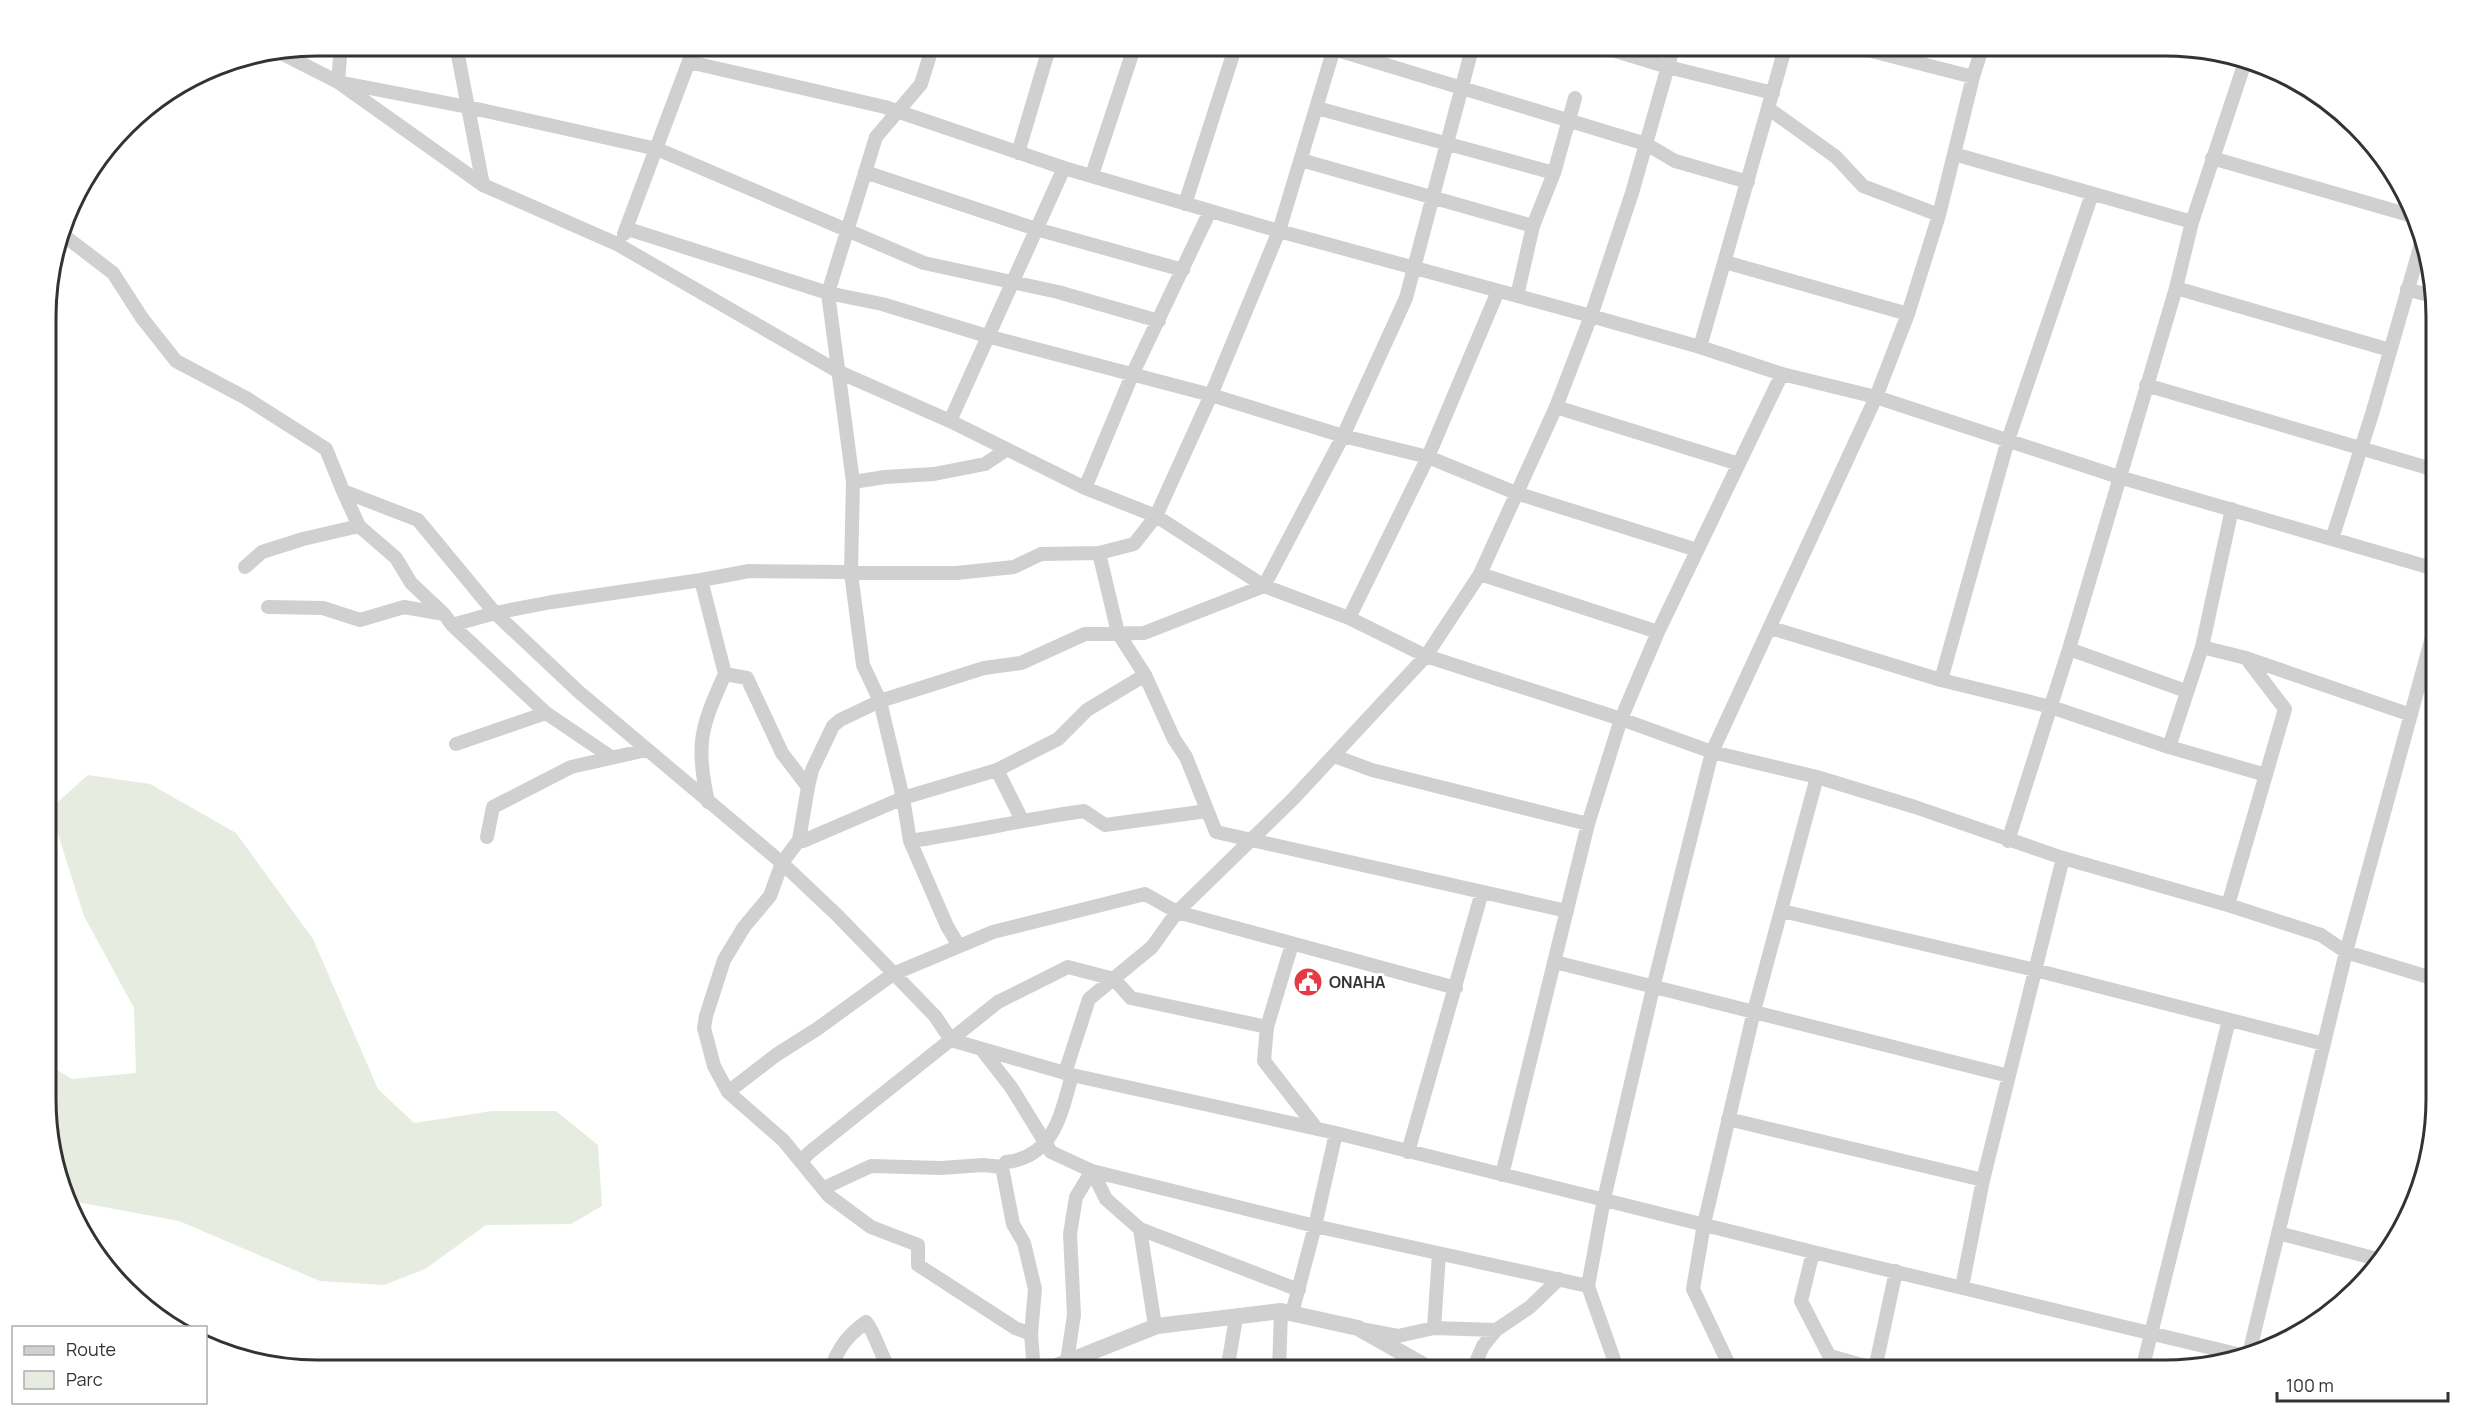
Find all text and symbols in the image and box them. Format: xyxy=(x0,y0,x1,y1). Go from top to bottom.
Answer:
public building icon: ONAHA xyxy=(1292,966,1324,998)
place label: ONAHA xyxy=(1329,971,1386,993)
legend xyxy=(12,1326,207,1404)
text: Route xyxy=(66,1337,116,1361)
scale bar xyxy=(2277,1365,2448,1403)
text: Parc xyxy=(66,1367,103,1391)
text: 100 m xyxy=(2286,1373,2334,1397)

